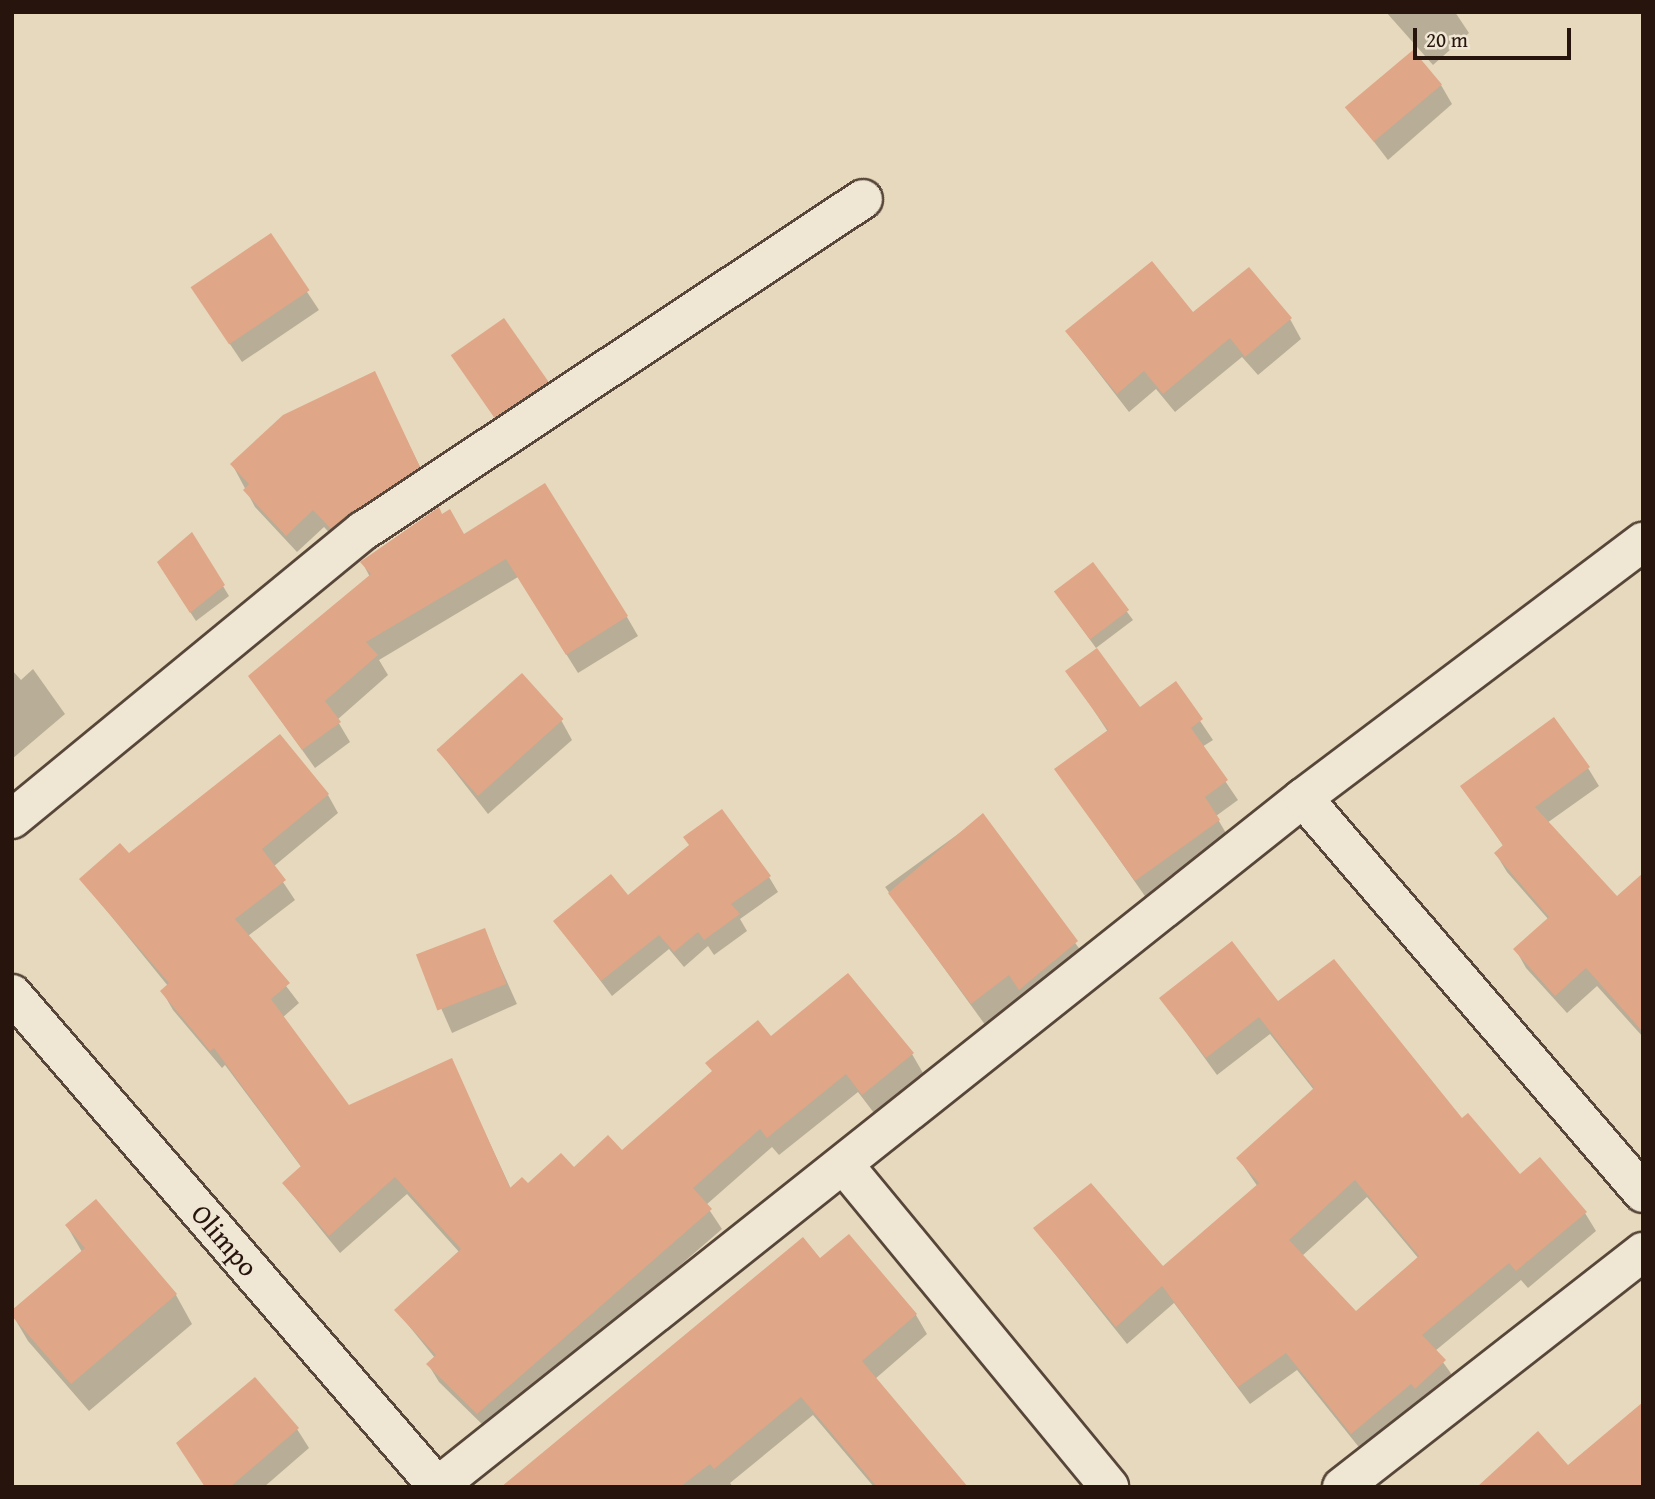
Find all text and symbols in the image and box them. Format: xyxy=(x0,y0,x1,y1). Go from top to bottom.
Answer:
scale bar xyxy=(1417,14,1574,58)
text: 20 m xyxy=(1426,24,1468,55)
street label: Olimpo xyxy=(184,1197,266,1283)

